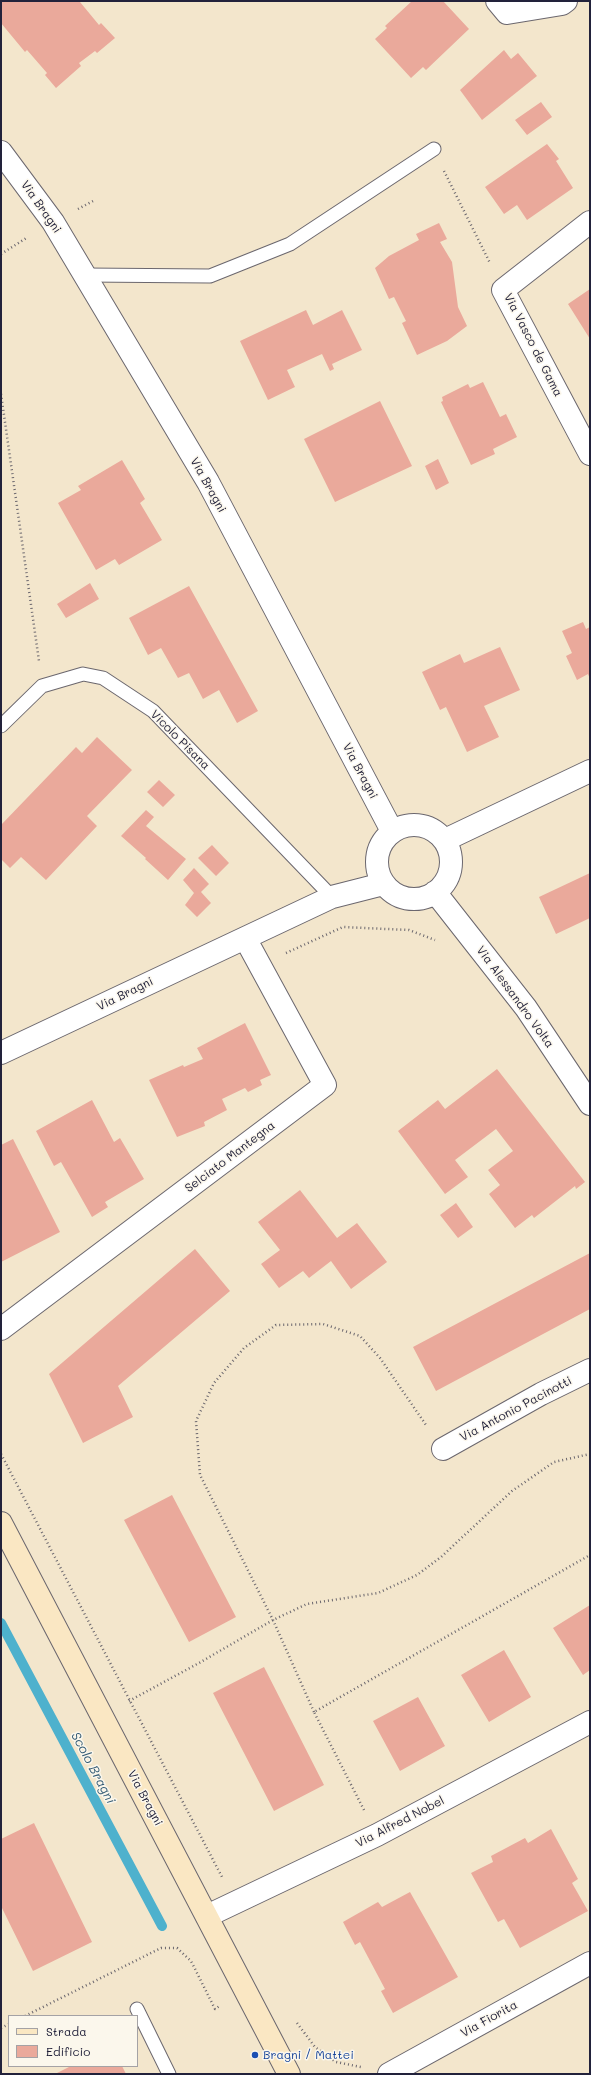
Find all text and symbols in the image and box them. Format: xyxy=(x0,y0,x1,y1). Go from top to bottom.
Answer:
street label: Via Bragni xyxy=(18,178,64,236)
street label: Via Vasco de Gama xyxy=(501,291,565,399)
street label: Via Bragni xyxy=(187,455,229,515)
street label: Vicolo Pisana xyxy=(147,707,213,773)
street label: Via Bragni xyxy=(339,741,381,801)
street label: Via Alessandro Volta xyxy=(473,943,557,1051)
street label: Via Bragni xyxy=(94,974,156,1014)
street label: Selciato Mantegna xyxy=(182,1118,278,1196)
street label: Via Antonio Pacinotti xyxy=(457,1373,575,1445)
water label: Scolo Bragni xyxy=(68,1729,118,1807)
street label: Via Bragni xyxy=(124,1768,166,1828)
street label: Via Alfred Nobel xyxy=(353,1793,447,1851)
street label: Via Fiorita xyxy=(458,1998,520,2040)
legend xyxy=(8,2015,138,2067)
text: Strada xyxy=(46,2023,87,2039)
text: Edificio xyxy=(46,2043,90,2059)
place label: Bragni / Mattei xyxy=(263,2048,354,2062)
marker: Bragni / Mattei xyxy=(250,2050,260,2060)

